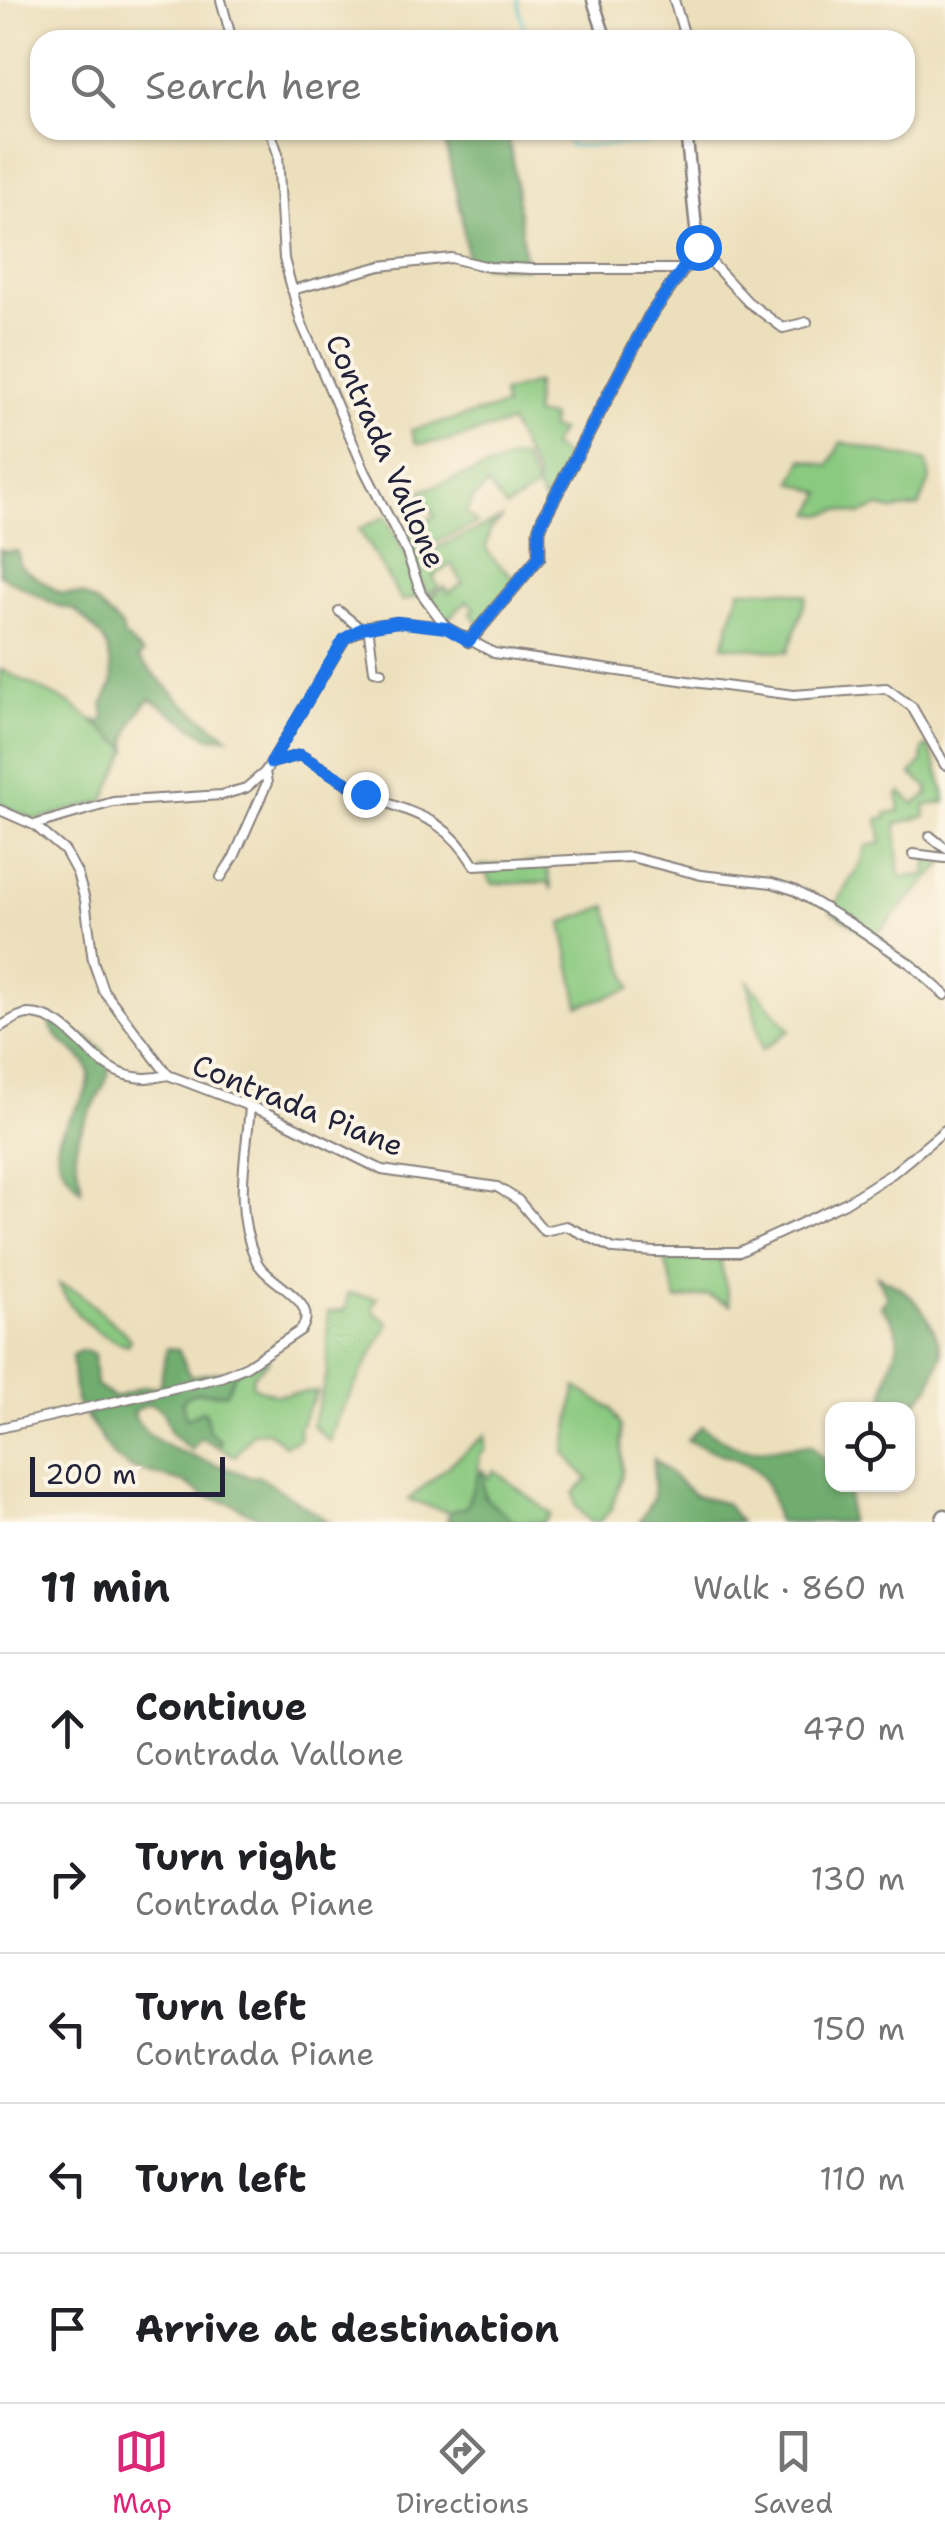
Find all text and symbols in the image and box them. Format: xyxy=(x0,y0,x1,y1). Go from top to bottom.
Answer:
search box xyxy=(30,30,915,140)
icon: search xyxy=(65,58,120,113)
text: Search here xyxy=(145,60,362,111)
route start xyxy=(676,225,722,271)
street label: Contrada Vallone xyxy=(316,327,456,575)
route end xyxy=(343,772,389,818)
street label: Contrada Piane xyxy=(186,1044,410,1166)
map controls xyxy=(825,1402,915,1492)
button: locate xyxy=(825,1402,915,1492)
scale bar xyxy=(30,1452,225,1496)
text: 200 m xyxy=(45,1455,136,1493)
text: 11 min xyxy=(40,1559,170,1615)
text: Walk · 860 m xyxy=(693,1566,905,1609)
text: Continue xyxy=(135,1681,307,1732)
icon: ahead xyxy=(40,1701,95,1756)
text: 470 m xyxy=(802,1707,905,1750)
text: Contrada Vallone xyxy=(135,1732,404,1775)
text: Turn right xyxy=(135,1831,337,1882)
icon: right xyxy=(40,1851,95,1906)
text: 130 m xyxy=(810,1857,905,1900)
text: Contrada Piane xyxy=(135,1882,374,1925)
text: Turn left xyxy=(135,1981,307,2032)
icon: left xyxy=(40,2001,95,2056)
text: 150 m xyxy=(812,2007,905,2050)
text: Contrada Piane xyxy=(135,2032,374,2075)
icon: left xyxy=(40,2151,95,2206)
text: Turn left xyxy=(135,2153,307,2204)
text: 110 m xyxy=(819,2157,905,2200)
icon: arrive xyxy=(40,2301,95,2356)
text: Arrive at destination xyxy=(135,2303,559,2354)
tab: Map xyxy=(112,2424,172,2522)
tab: Directions xyxy=(396,2424,529,2522)
tab: Saved xyxy=(753,2424,833,2522)

